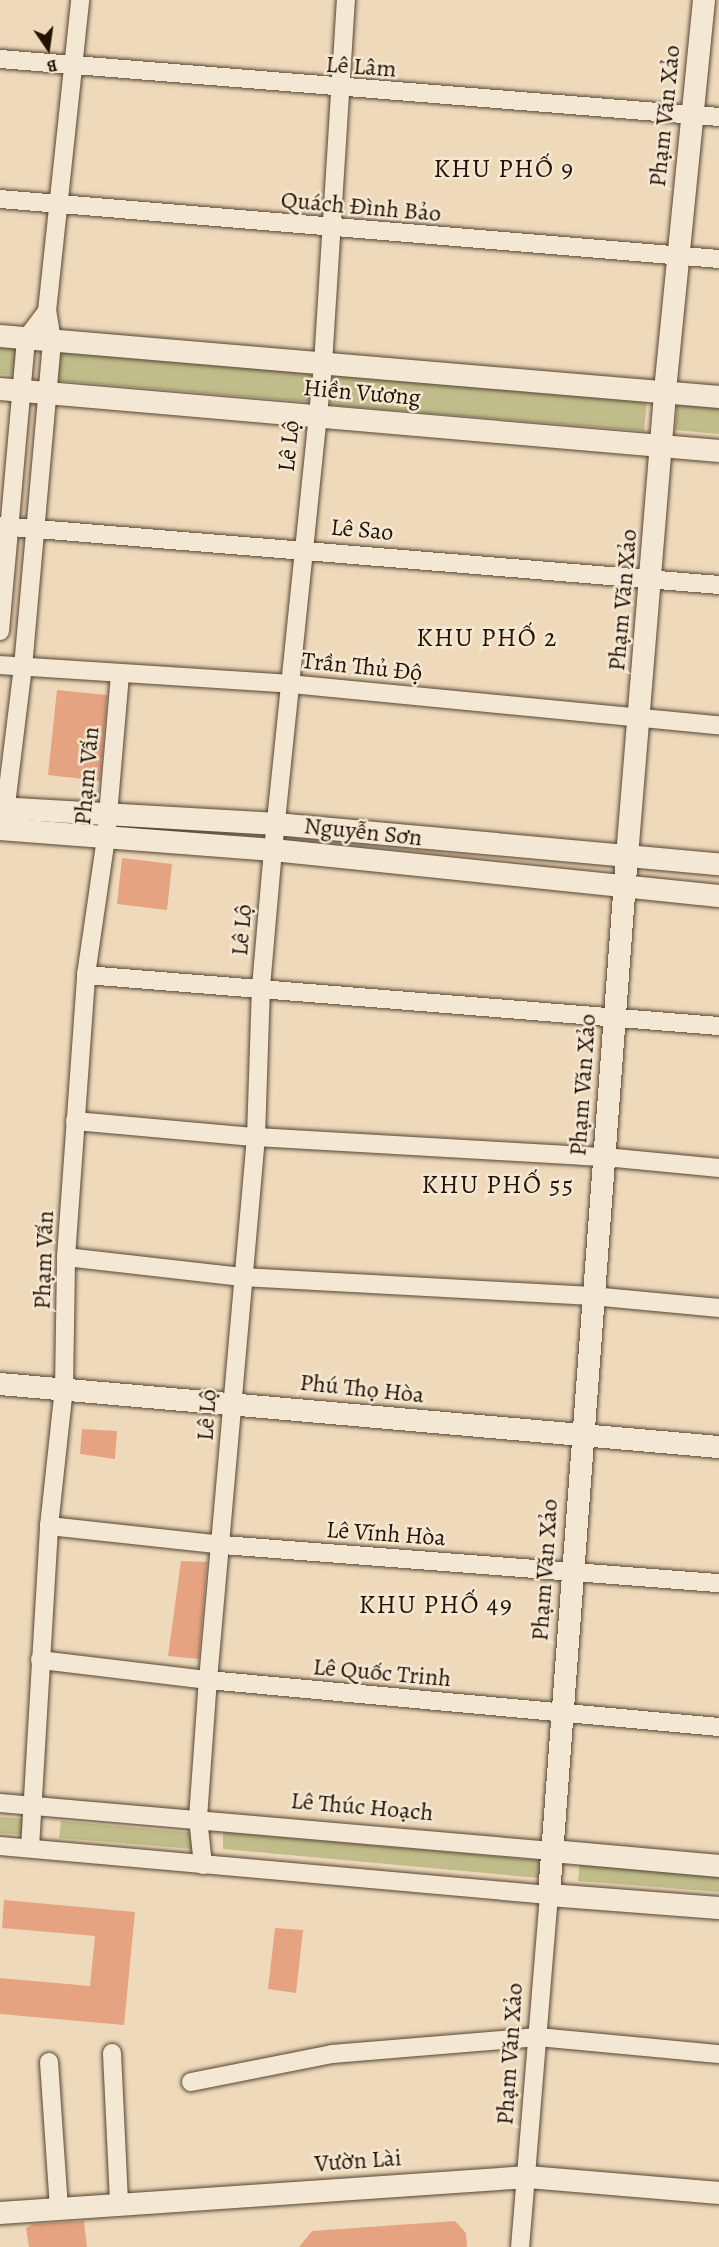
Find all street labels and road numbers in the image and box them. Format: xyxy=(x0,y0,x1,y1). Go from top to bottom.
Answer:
street label: Phạm Văn Xảo xyxy=(643,44,687,188)
street label: Lê Lâm xyxy=(325,50,397,84)
street label: Quách Đình Bảo xyxy=(280,186,442,228)
street label: Hiền Vương xyxy=(302,374,422,412)
street label: Lê Lộ xyxy=(272,419,306,473)
street label: Lê Sao xyxy=(329,513,395,547)
street label: Phạm Văn Xảo xyxy=(602,528,644,672)
street label: Trần Thủ Độ xyxy=(300,646,424,688)
street label: Phạm Vấn xyxy=(68,725,106,827)
street label: Nguyễn Sơn xyxy=(303,811,423,853)
street label: Lê Lộ xyxy=(225,903,259,957)
street label: Phạm Văn Xảo xyxy=(564,1013,602,1157)
street label: Phạm Vấn xyxy=(28,1210,60,1310)
street label: Phú Thọ Hòa xyxy=(298,1368,426,1410)
street label: Lê Lộ xyxy=(191,1388,223,1442)
street label: Phạm Văn Xảo xyxy=(526,1498,564,1642)
street label: Lê Vĩnh Hòa xyxy=(325,1515,447,1553)
street label: Lê Quốc Trinh xyxy=(312,1653,452,1693)
street label: Lê Thúc Hoạch xyxy=(289,1786,435,1828)
street label: Phạm Văn Xảo xyxy=(491,1982,529,2126)
street label: Vườn Lài xyxy=(313,2144,403,2178)

